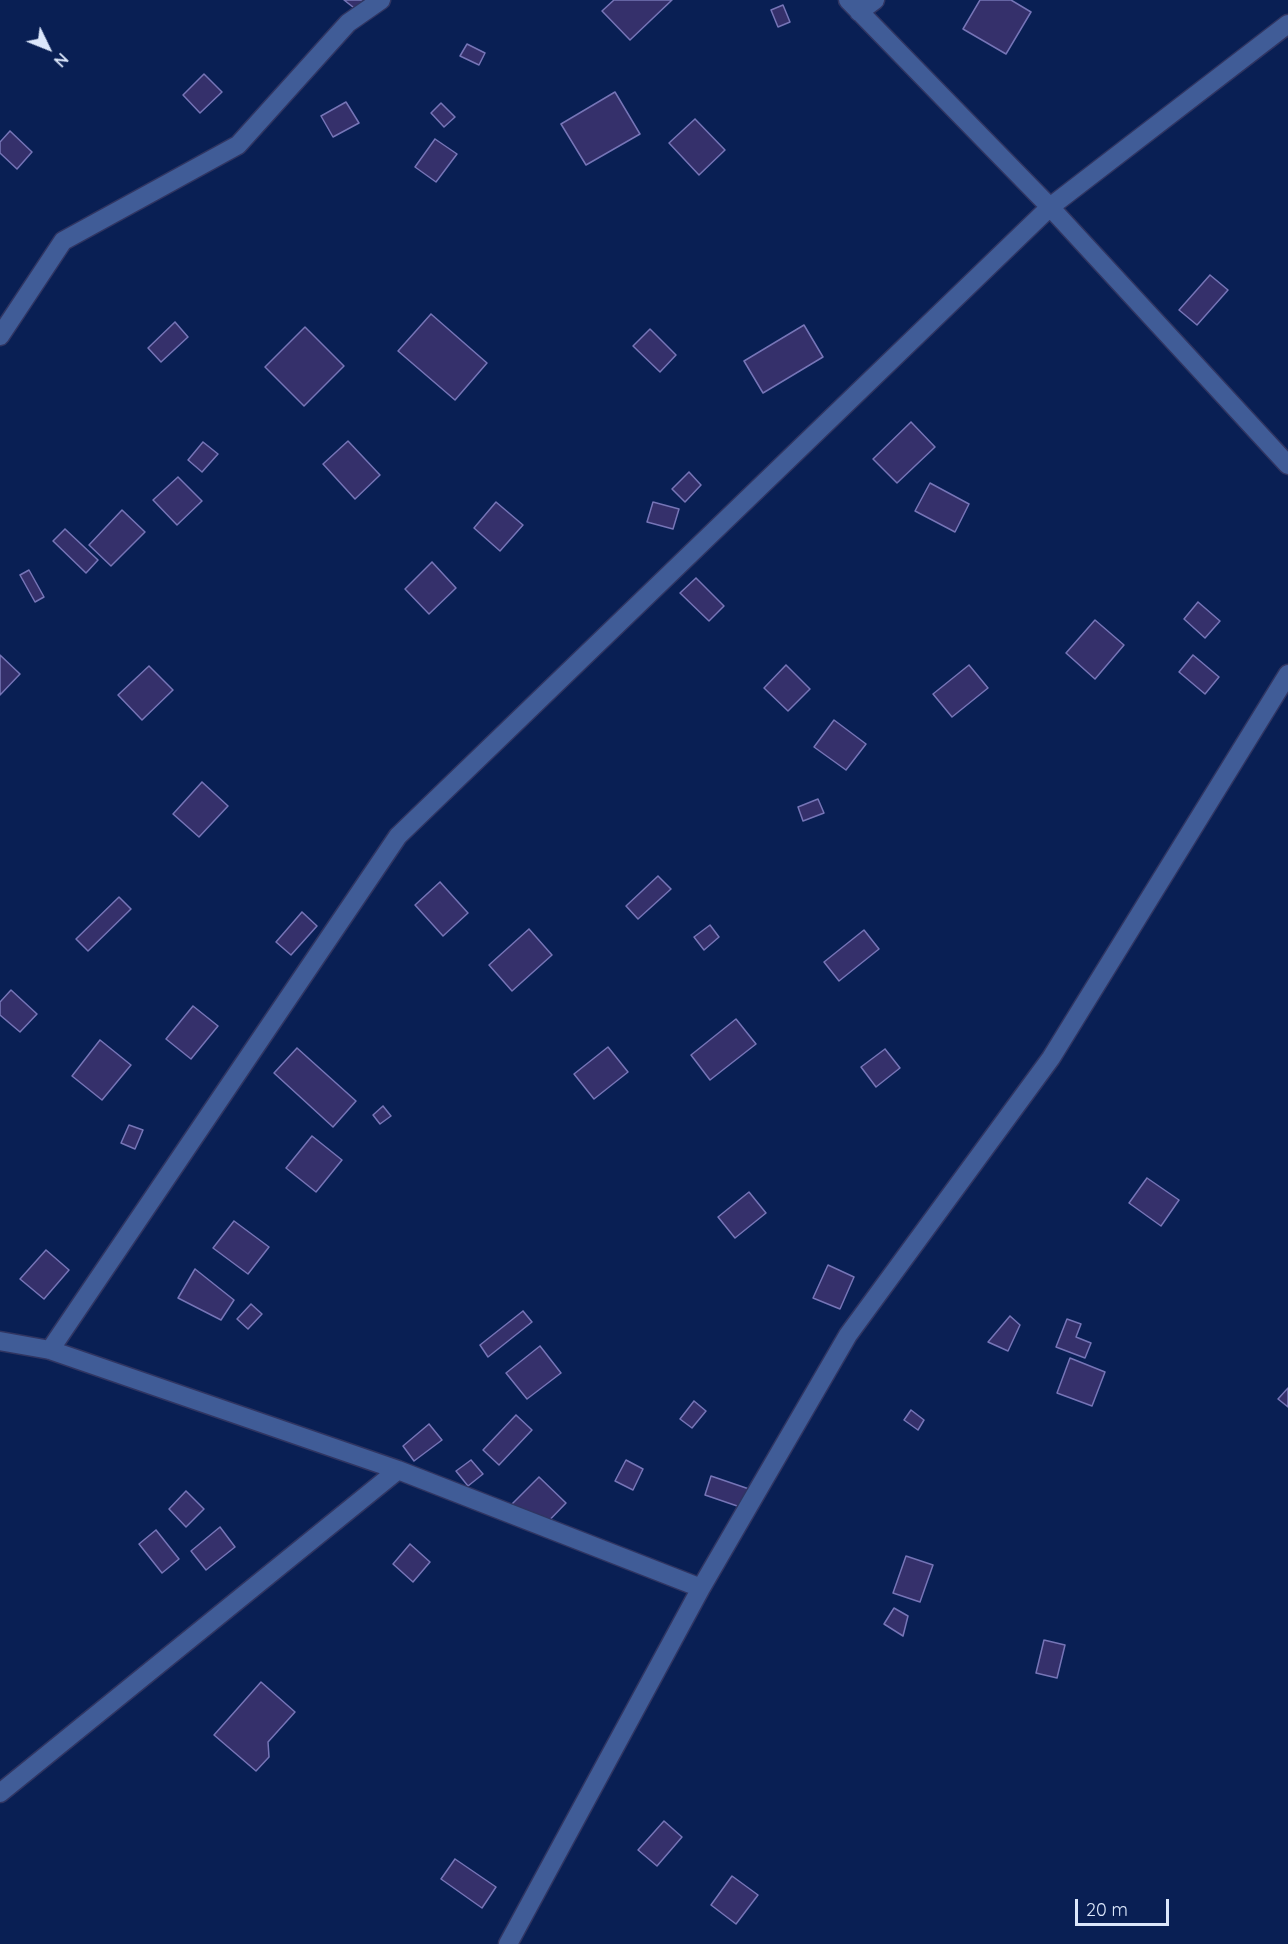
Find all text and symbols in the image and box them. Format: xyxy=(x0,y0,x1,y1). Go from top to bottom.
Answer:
north arrow xyxy=(18,18,78,78)
text: N xyxy=(50,49,72,71)
scale bar xyxy=(1078,1887,1172,1925)
text: 20 m xyxy=(1086,1898,1128,1921)

